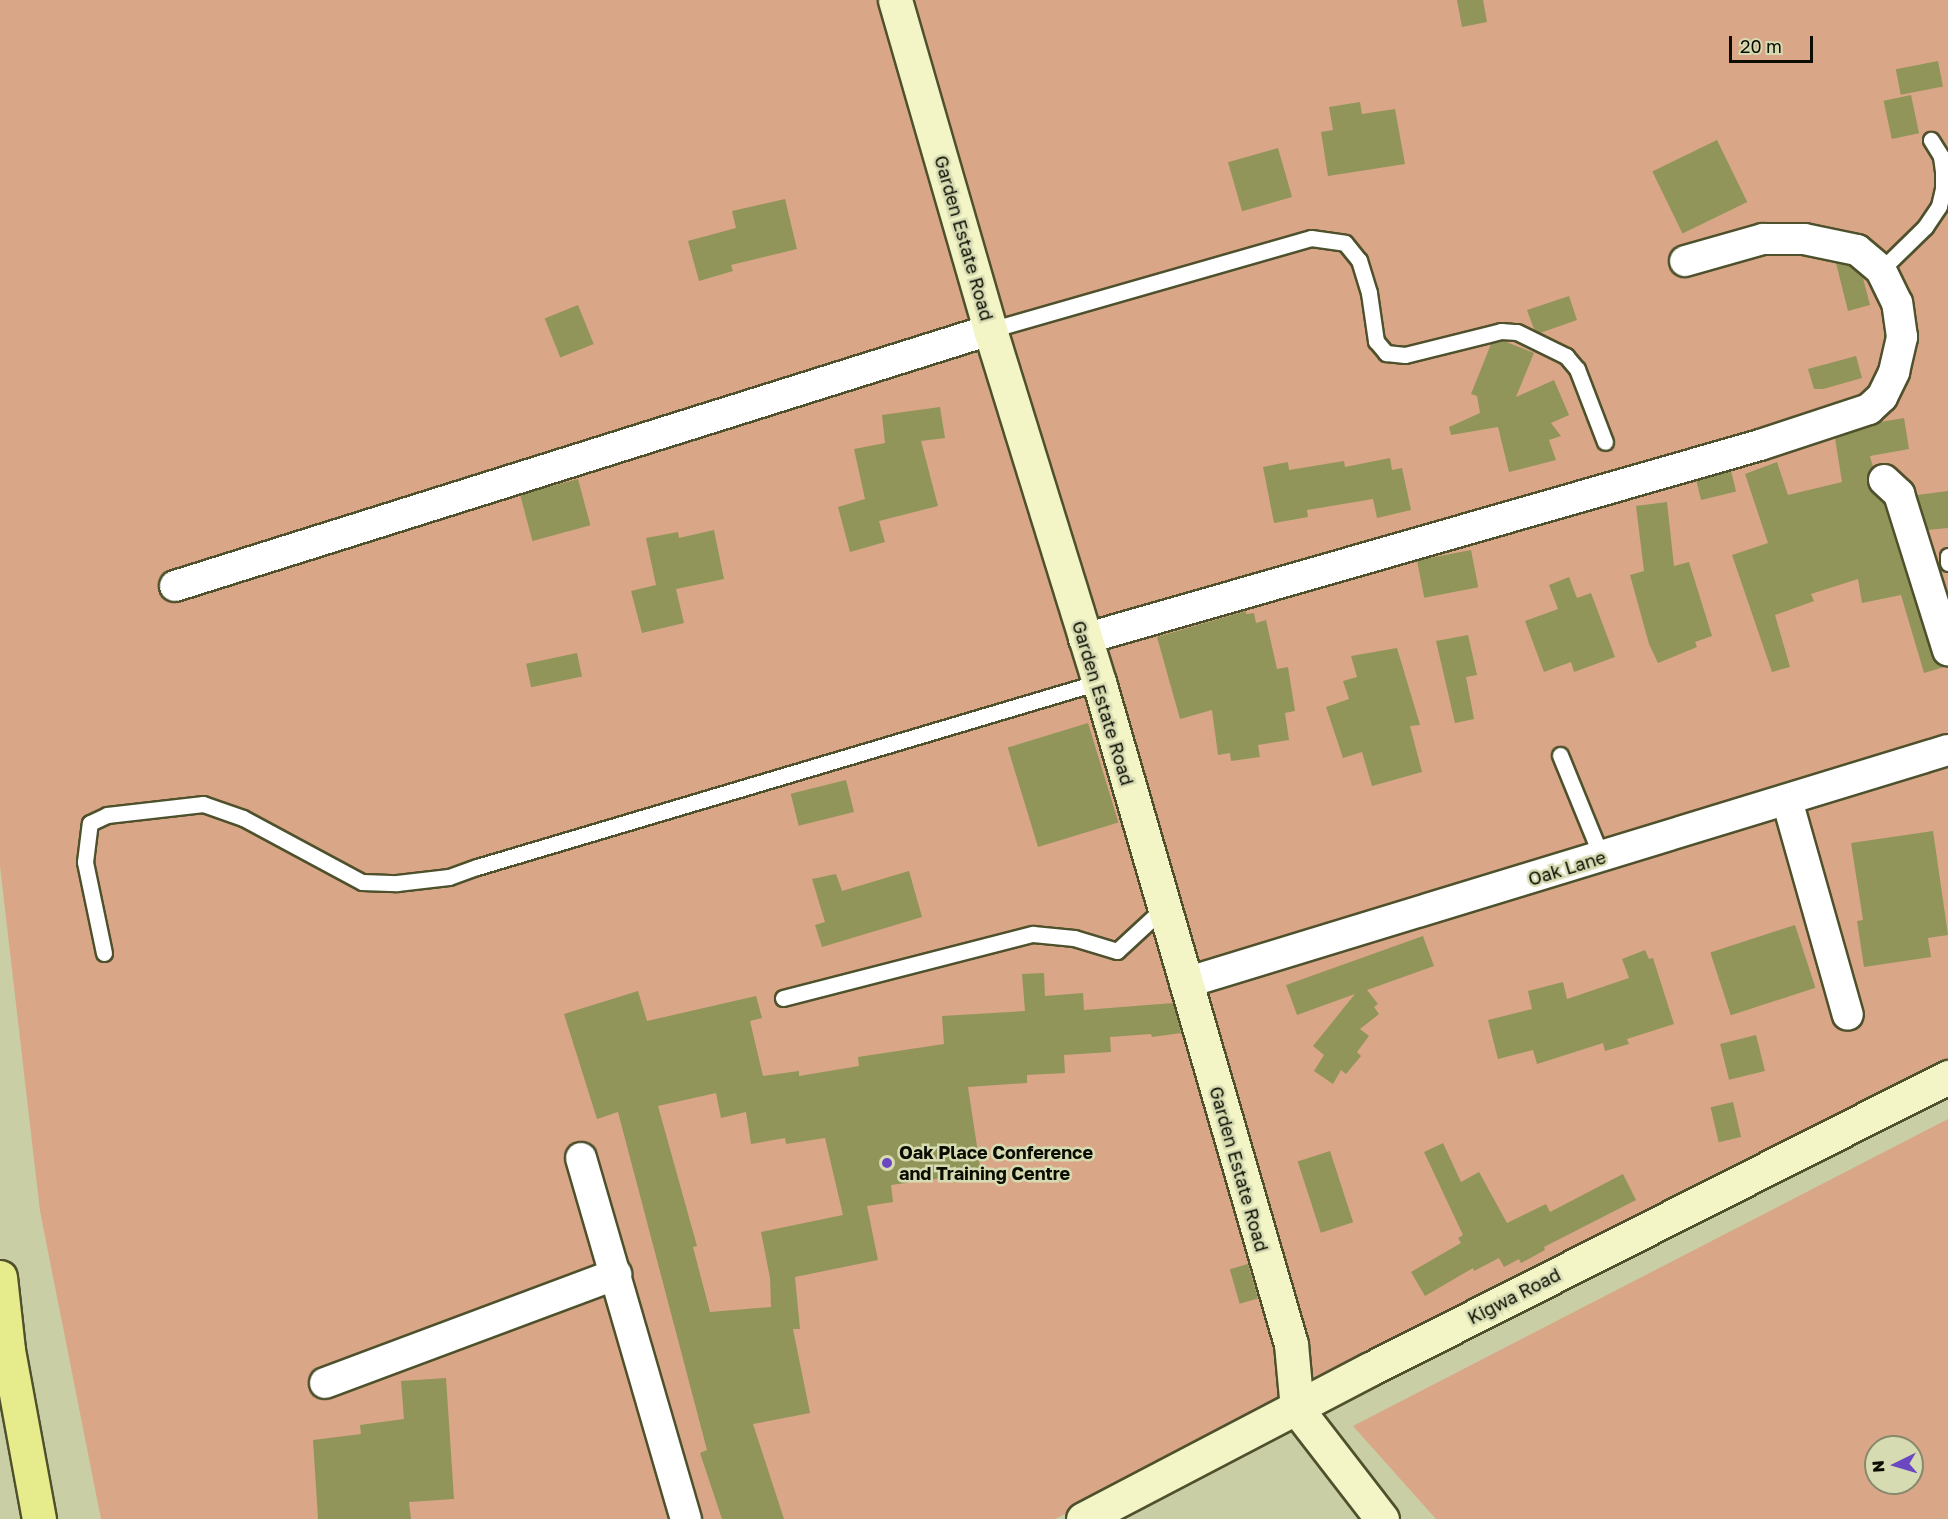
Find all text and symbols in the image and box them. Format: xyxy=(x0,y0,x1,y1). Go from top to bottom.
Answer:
scale bar xyxy=(1732,24,1816,62)
text: 20 m xyxy=(1740,35,1782,57)
street label: Garden Estate Road xyxy=(930,153,998,323)
street label: Garden Estate Road xyxy=(1068,618,1138,788)
street label: Oak Lane xyxy=(1525,846,1609,890)
street label: Garden Estate Road xyxy=(1205,1084,1273,1254)
place label: Oak Place Conference and Training Centre xyxy=(899,1142,1093,1184)
marker: Oak Place Conference and Training Centre xyxy=(880,1156,894,1170)
street label: Kigwa Road xyxy=(1464,1263,1564,1329)
north arrow xyxy=(1864,1435,1924,1495)
text: N xyxy=(1868,1459,1889,1473)

